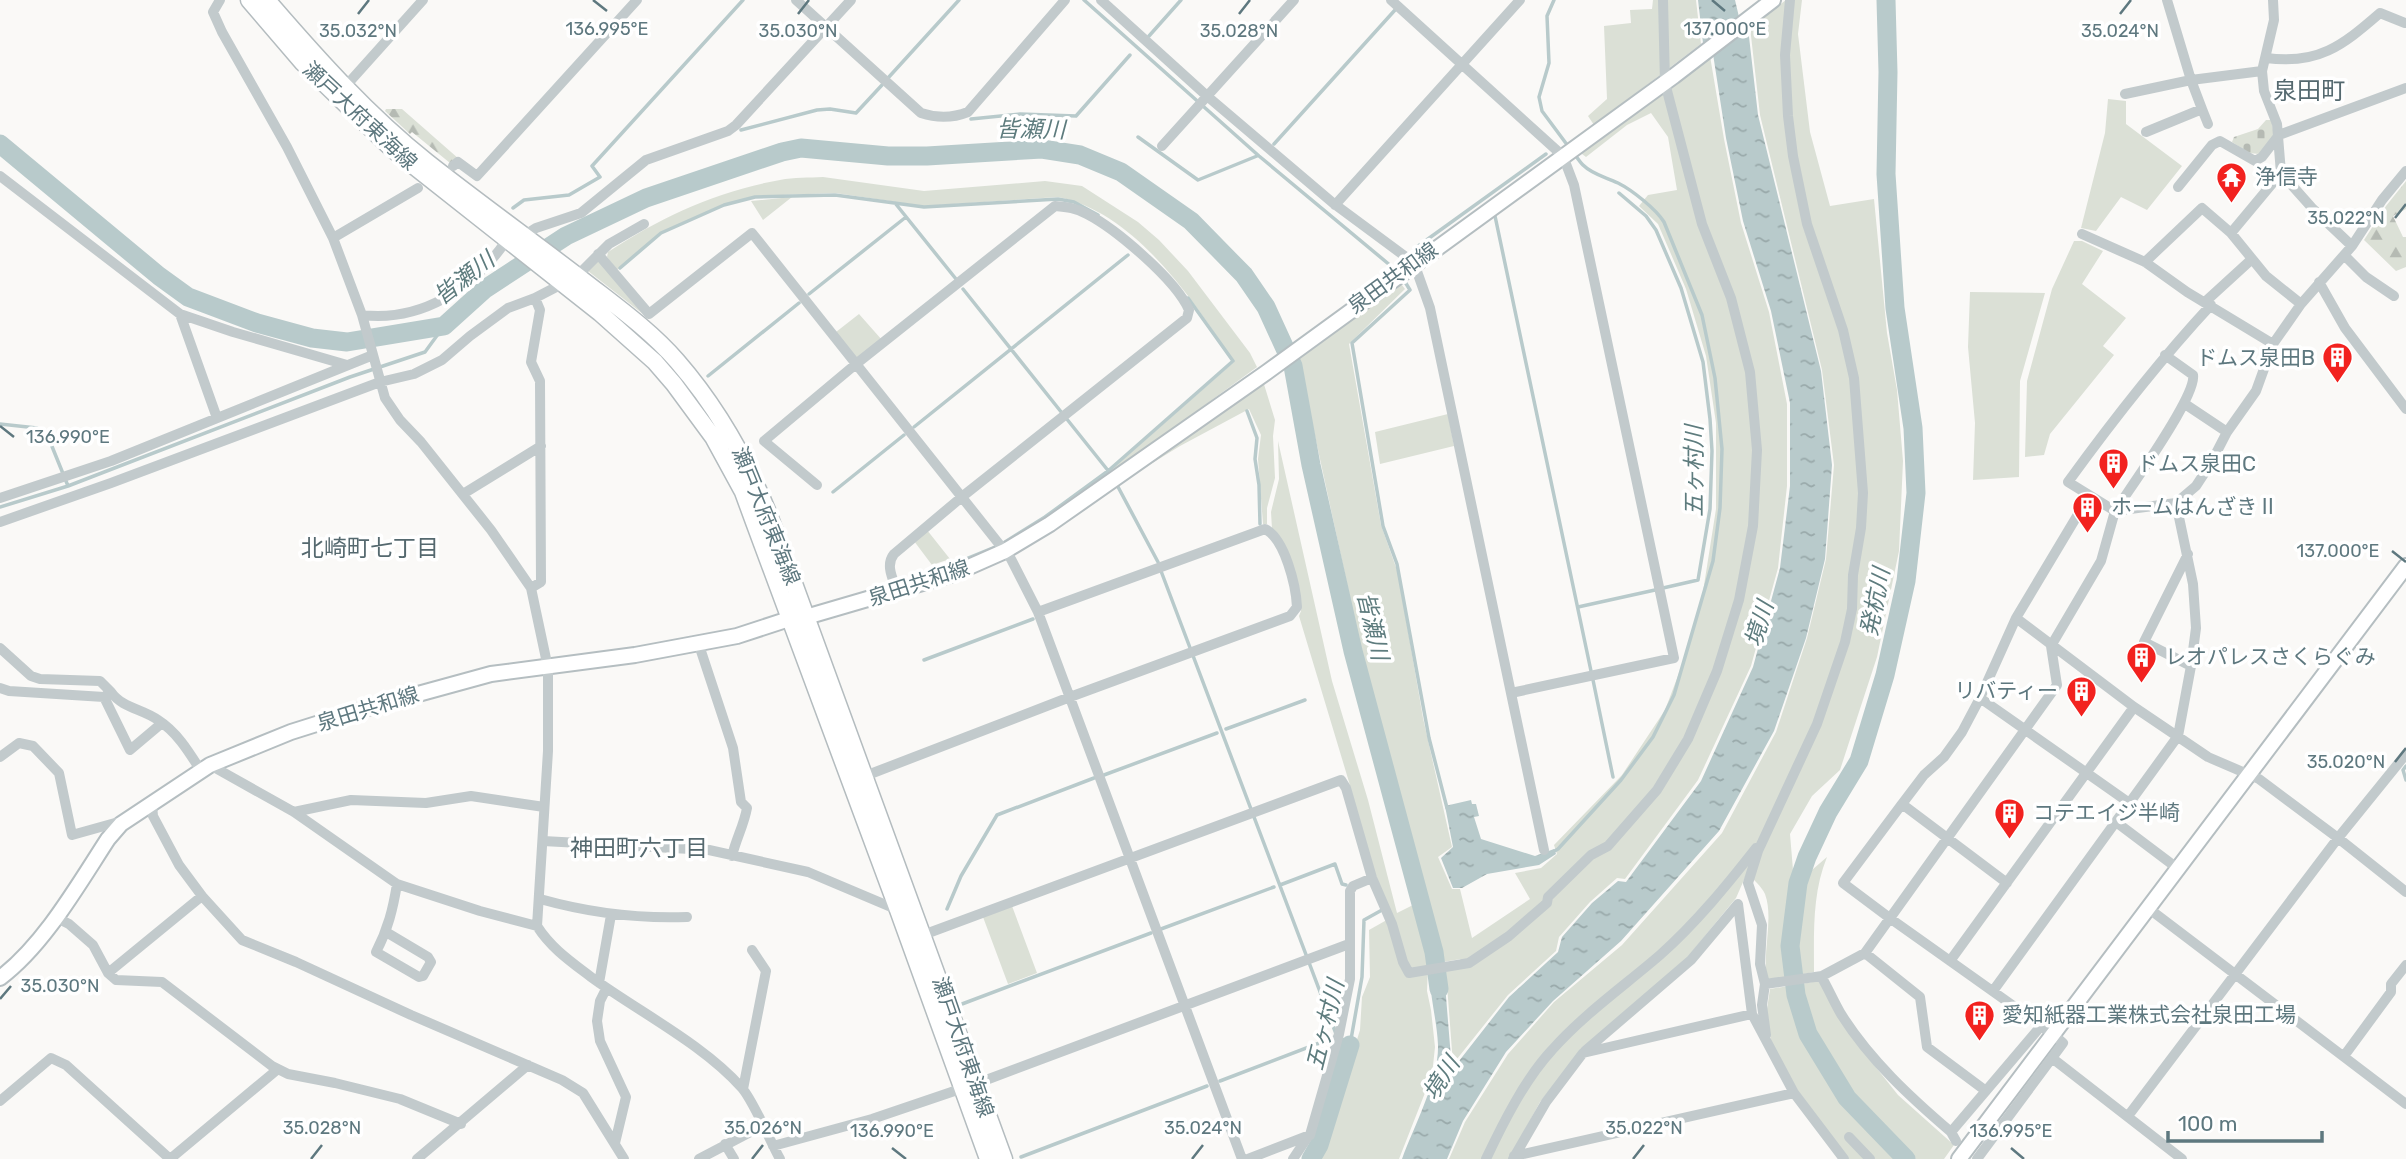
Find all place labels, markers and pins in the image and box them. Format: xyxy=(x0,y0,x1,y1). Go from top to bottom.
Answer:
temple icon: 浄信寺 xyxy=(2215,160,2249,204)
place label: 浄信寺 xyxy=(2255,164,2318,189)
building icon: ドムス泉田B xyxy=(2321,341,2355,385)
place label: ドムス泉田B xyxy=(2196,345,2315,370)
building icon: ドムス泉田C xyxy=(2097,447,2131,491)
place label: ドムス泉田C xyxy=(2137,451,2256,476)
building icon: ホームはんざきⅡ xyxy=(2071,490,2105,534)
place label: ホームはんざきⅡ xyxy=(2111,494,2278,519)
building icon: レオパレスさくらぐみ xyxy=(2125,640,2159,684)
place label: レオパレスさくらぐみ xyxy=(2165,644,2376,669)
building icon: リバティー xyxy=(2064,674,2098,718)
place label: リバティー xyxy=(1954,678,2058,703)
building icon: コテエイジ半崎 xyxy=(1993,796,2027,840)
place label: コテエイジ半崎 xyxy=(2033,800,2180,825)
building icon: 愛知紙器工業株式会社泉田工場 xyxy=(1962,998,1996,1042)
place label: 愛知紙器工業株式会社泉田工場 xyxy=(2002,1002,2296,1027)

